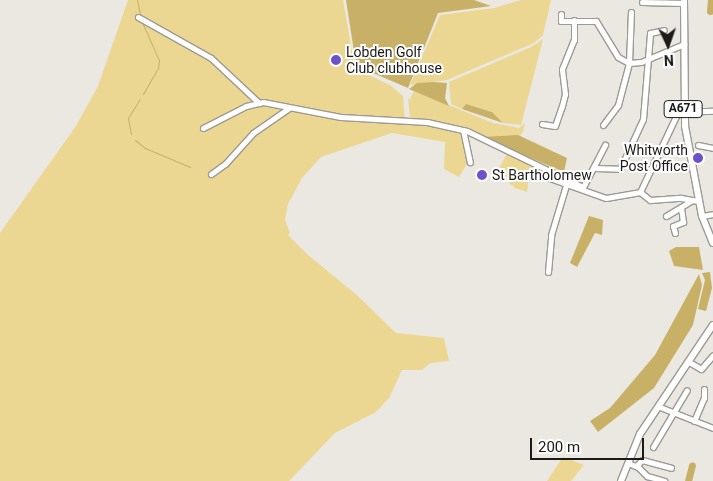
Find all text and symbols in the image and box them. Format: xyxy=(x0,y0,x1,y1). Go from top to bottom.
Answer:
north arrow xyxy=(643,20,693,70)
place label: Lobden Golf Club clubhouse xyxy=(346,44,442,76)
text: N xyxy=(663,52,674,68)
marker: Lobden Golf Club clubhouse xyxy=(330,54,342,66)
road number: A671 xyxy=(663,100,703,118)
place label: Whitworth Post Office xyxy=(620,142,688,174)
marker: Whitworth Post Office xyxy=(692,152,704,164)
place label: St Bartholomew xyxy=(492,167,592,183)
marker: St Bartholomew xyxy=(476,169,488,181)
scale bar xyxy=(533,428,647,460)
text: 200 m xyxy=(538,438,580,456)

